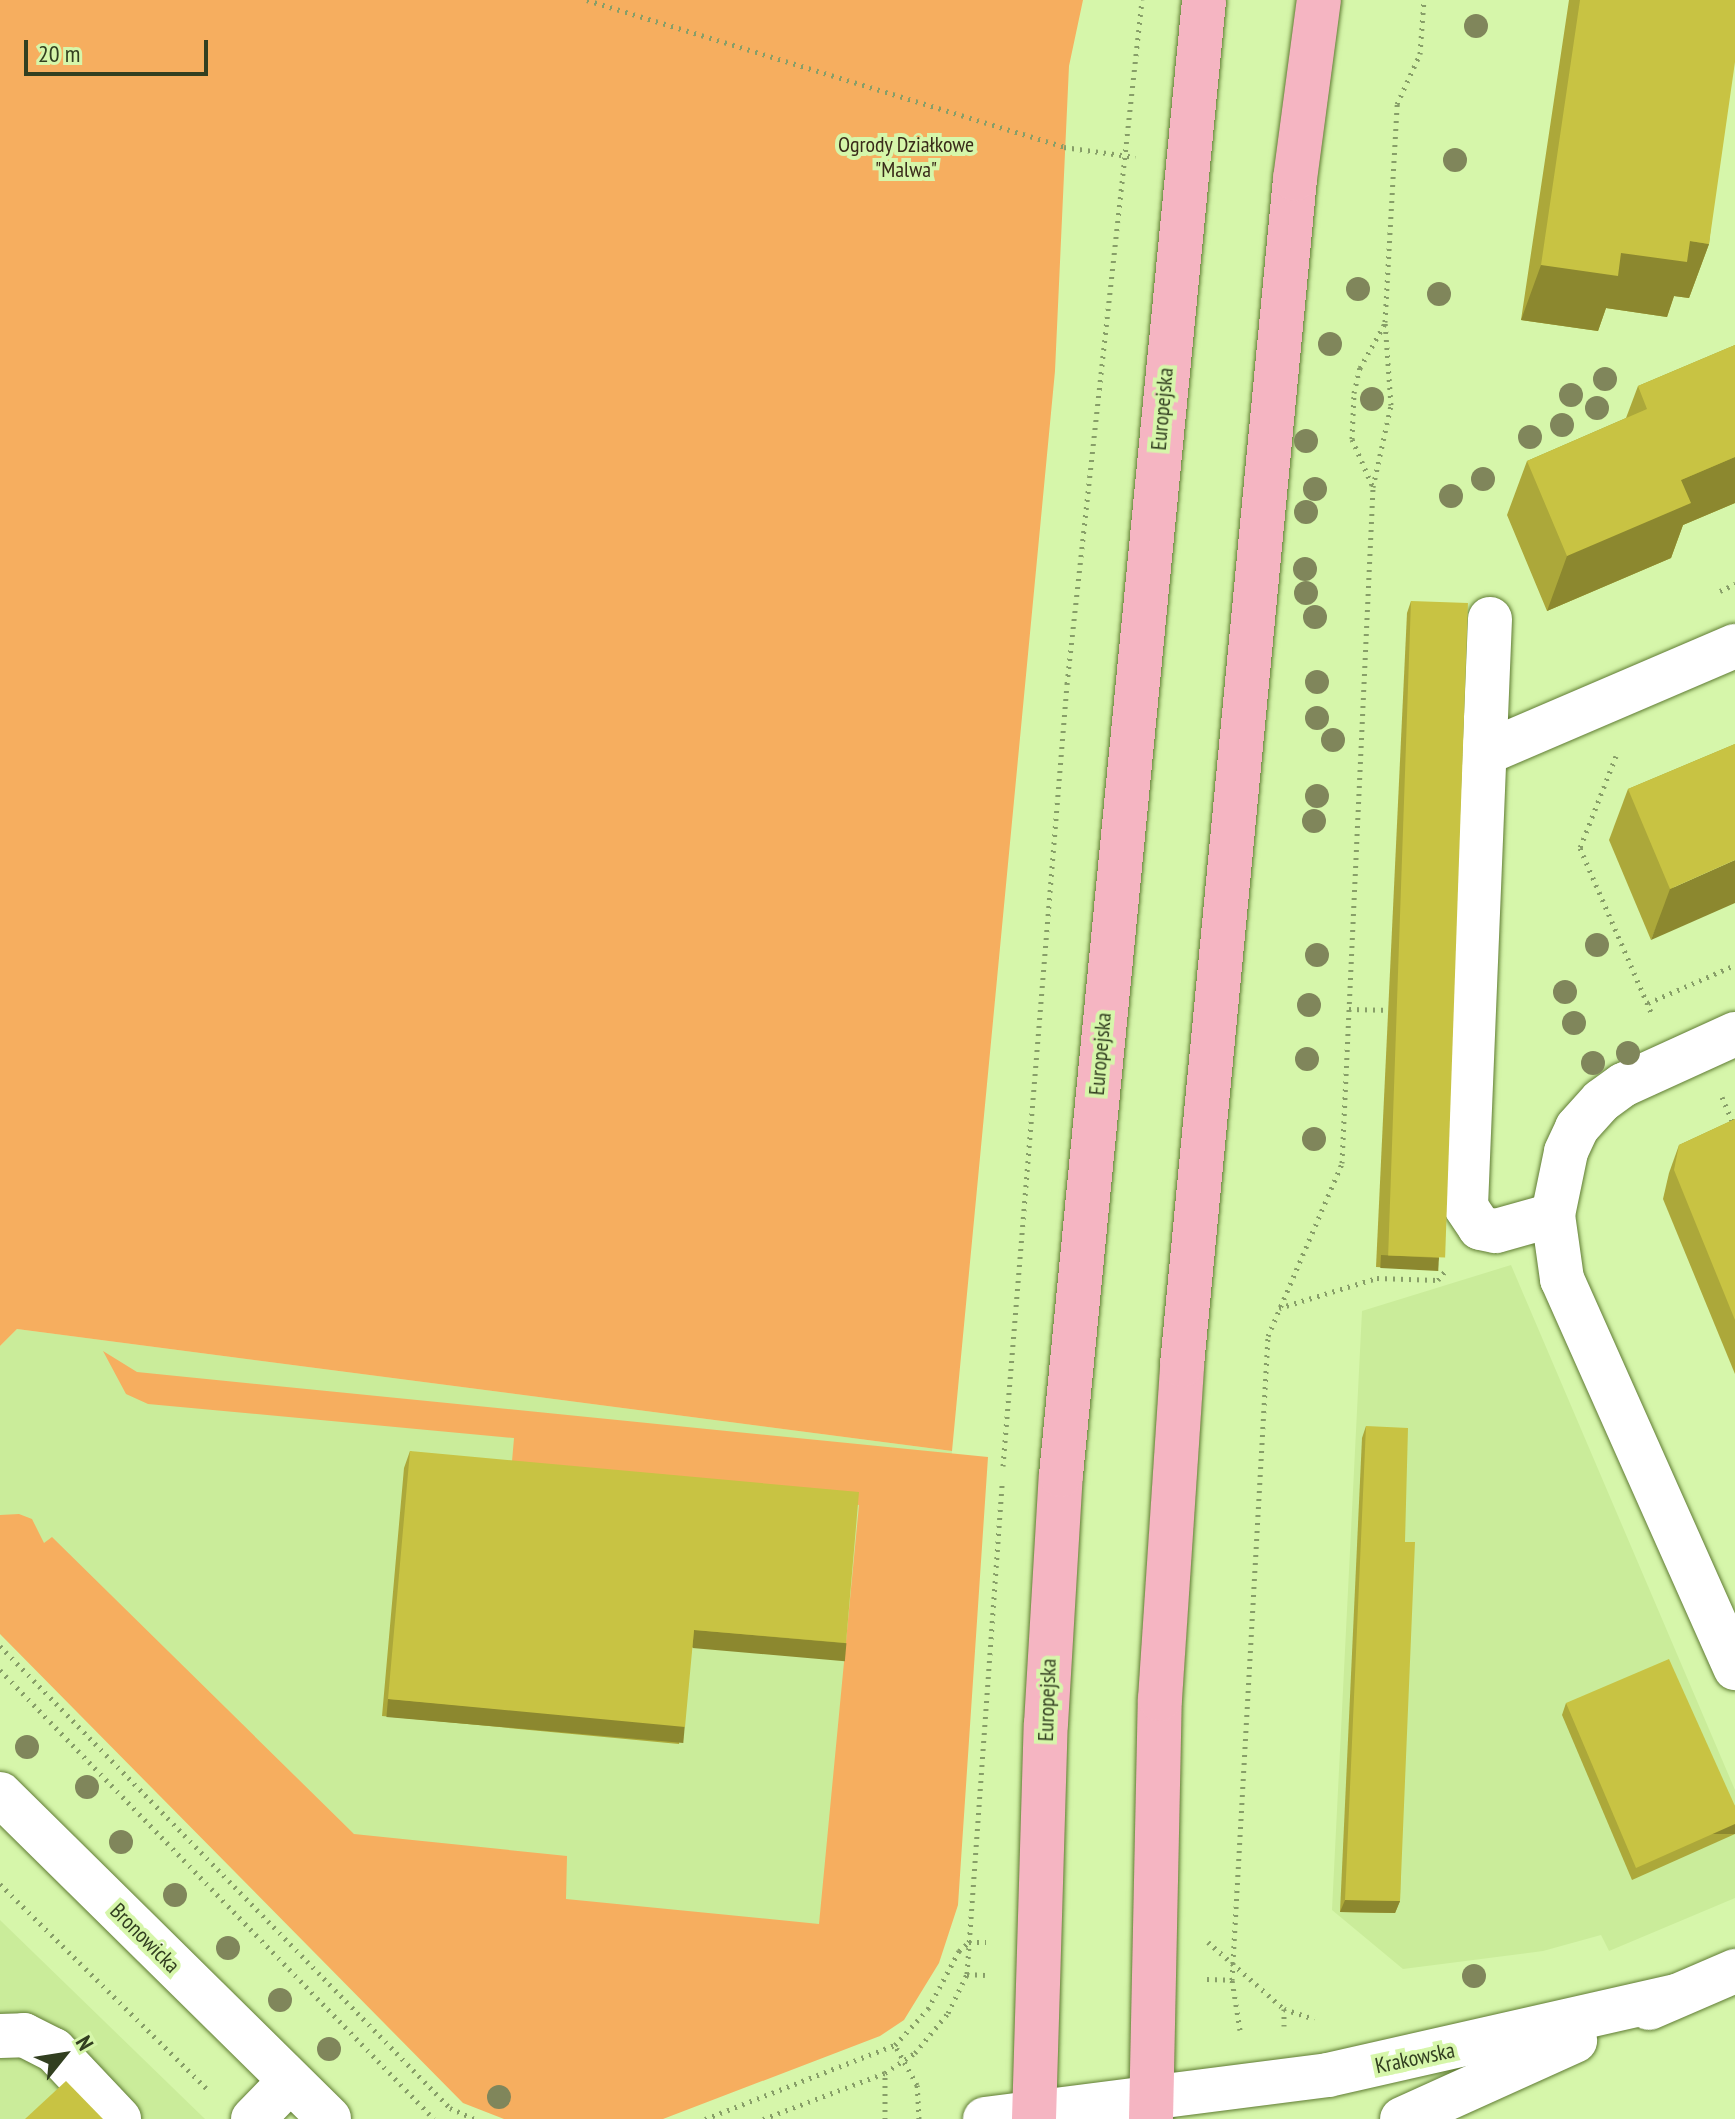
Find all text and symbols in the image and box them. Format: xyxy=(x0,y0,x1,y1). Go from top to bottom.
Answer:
scale bar xyxy=(28,24,212,74)
text: 20 m xyxy=(38,38,80,69)
park label: Ogrody Działkowe "Malwa" xyxy=(838,131,974,182)
street label: Europejska xyxy=(1145,367,1179,451)
street label: Europejska xyxy=(1083,1012,1117,1096)
street label: Europejska xyxy=(1032,1658,1062,1742)
street label: Bronowicka xyxy=(105,1898,185,1978)
north arrow xyxy=(24,2015,104,2095)
text: N xyxy=(70,2031,100,2055)
street label: Krakowska xyxy=(1373,2037,1457,2079)

